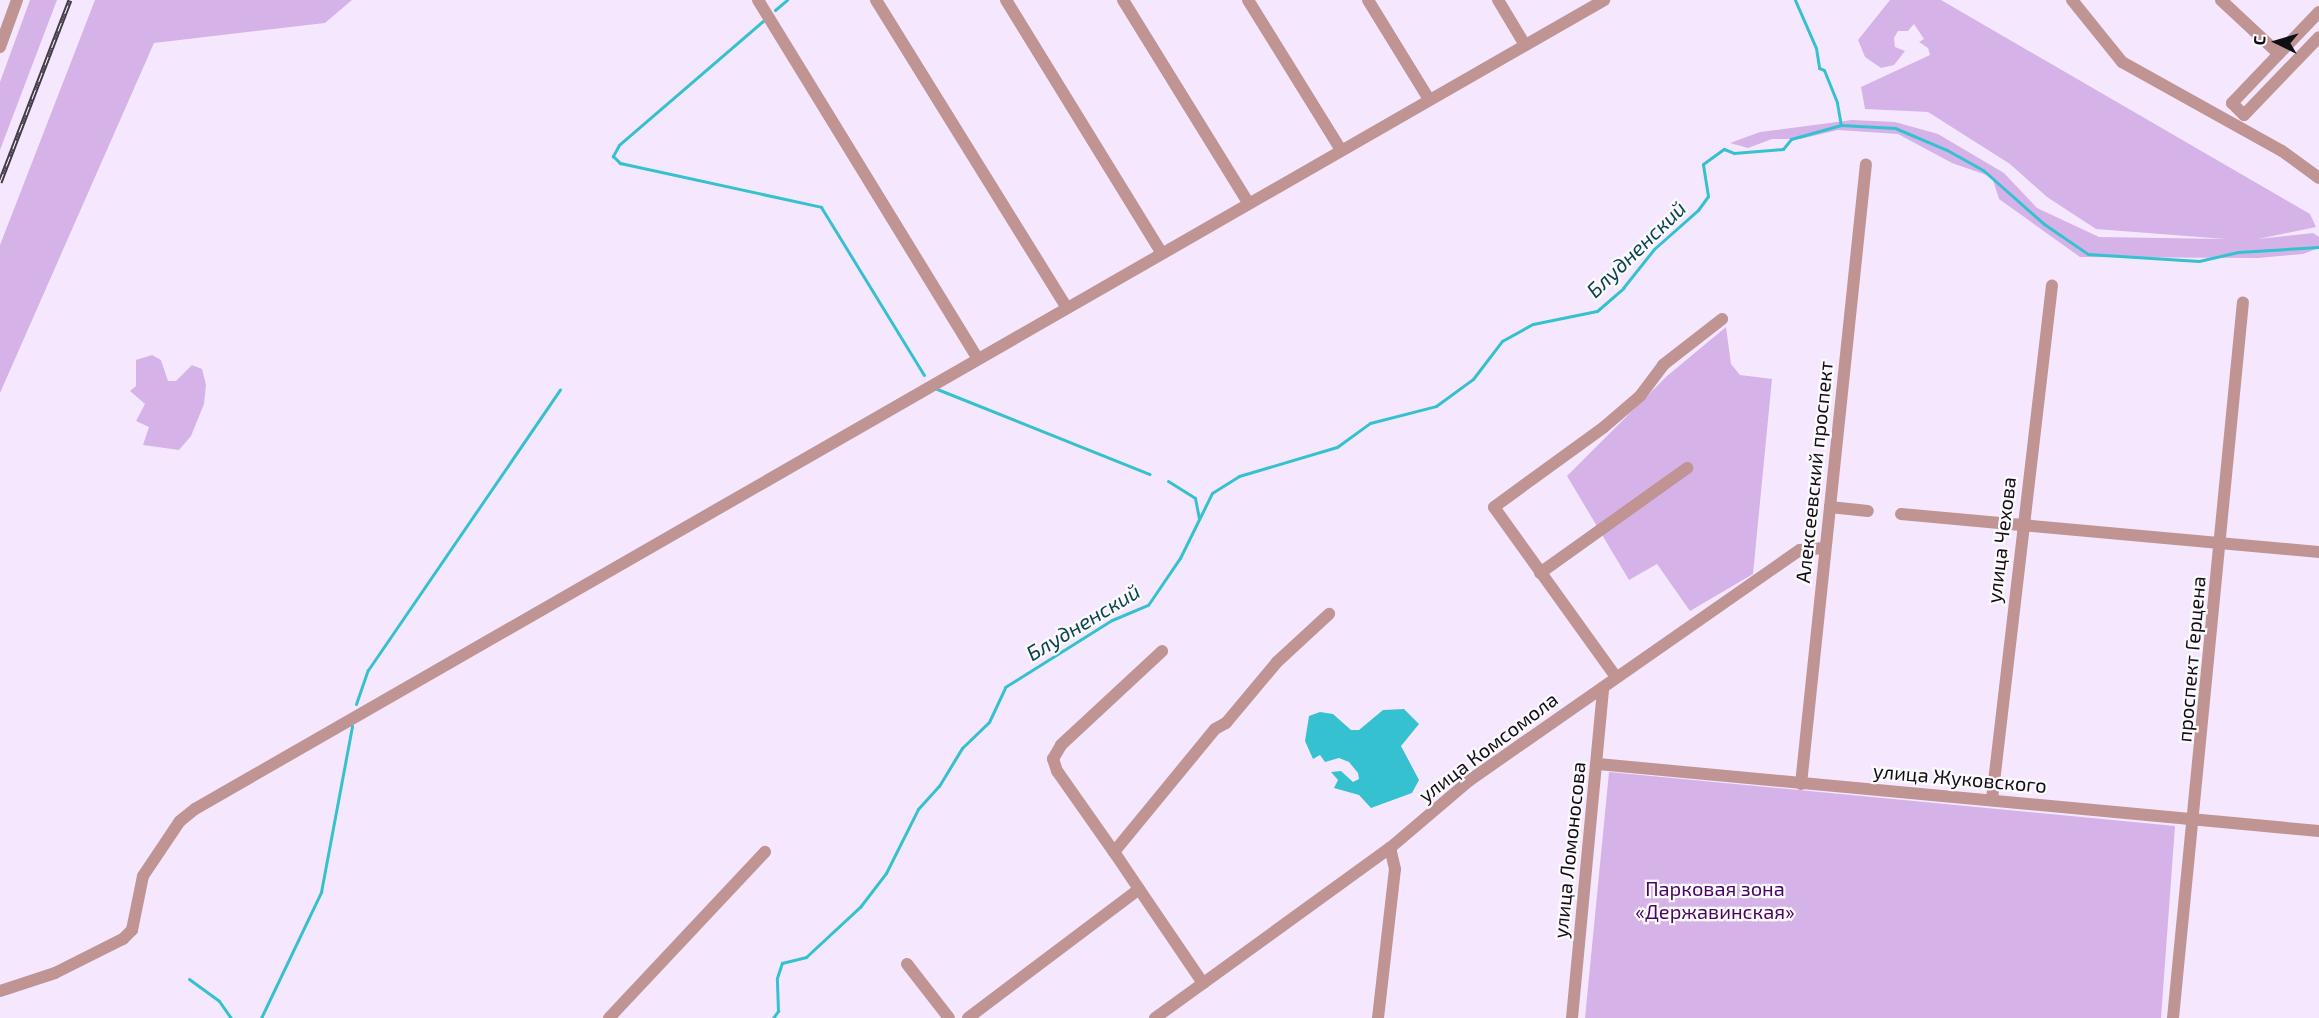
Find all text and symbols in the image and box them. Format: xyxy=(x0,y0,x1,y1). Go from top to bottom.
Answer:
north arrow xyxy=(2247,12,2307,72)
text: С xyxy=(2249,35,2268,46)
water label: Блудненский xyxy=(1581,195,1691,303)
street label: Алексеевский проспект xyxy=(1790,360,1838,584)
street label: улица Чехова xyxy=(1981,475,2021,605)
street label: проспект Герцена xyxy=(2172,575,2210,743)
water label: Блудненский xyxy=(1022,578,1144,666)
street label: улица Комсомола xyxy=(1414,687,1562,807)
street label: улица Жуковского xyxy=(1872,758,2048,798)
street label: улица Ломоносова xyxy=(1548,761,1590,939)
park label: Парковая зона «Державинская» xyxy=(1635,877,1795,924)

